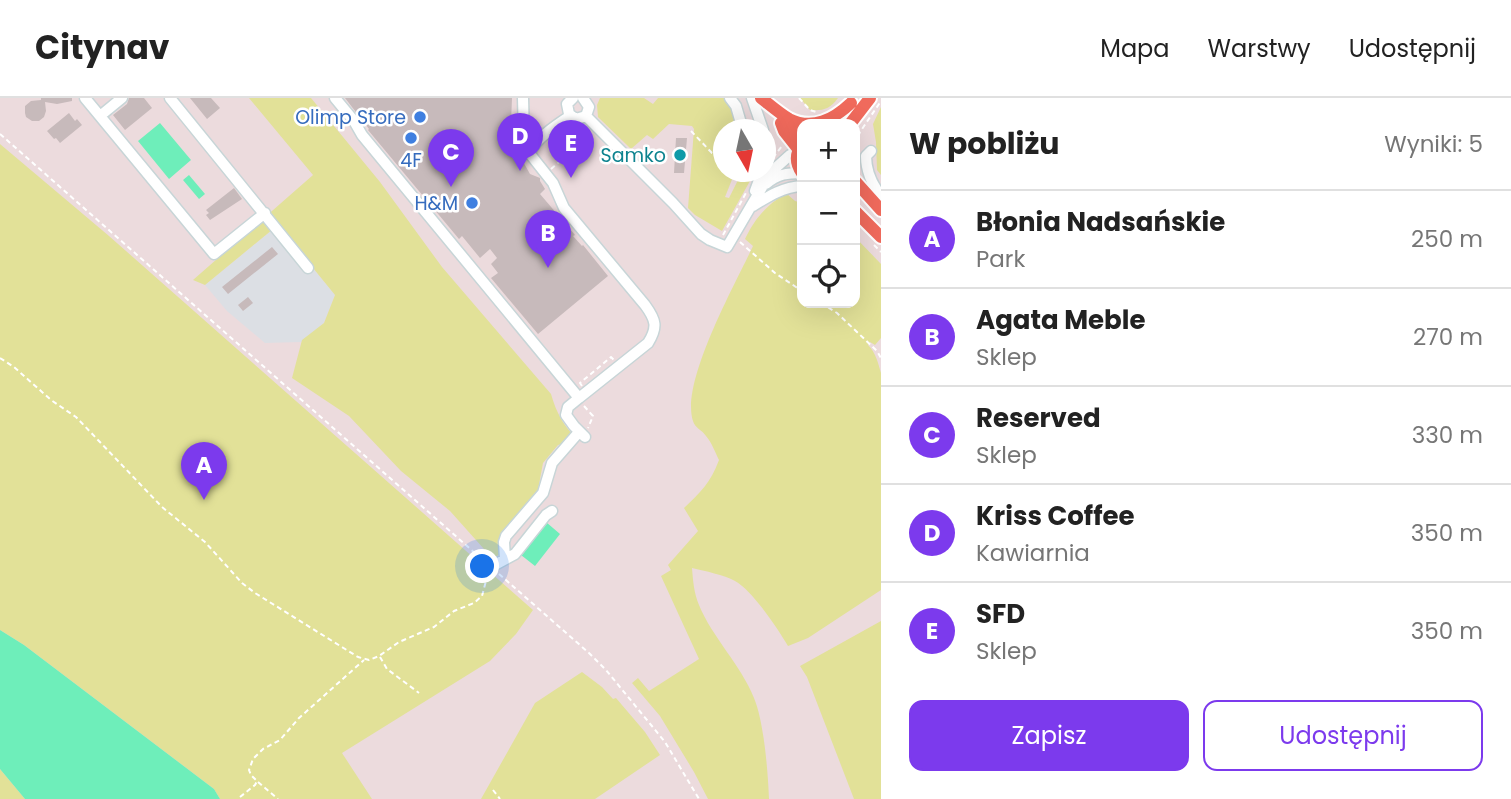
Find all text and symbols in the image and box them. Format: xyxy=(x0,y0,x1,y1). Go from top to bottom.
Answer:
text: Citynav xyxy=(35,24,169,71)
text: Mapa xyxy=(1100,32,1170,65)
text: Warstwy xyxy=(1208,32,1311,65)
text: Udostępnij xyxy=(1349,32,1476,65)
place label: Olimp Store xyxy=(295,104,406,131)
marker: Olimp Store xyxy=(412,109,428,125)
pin: D xyxy=(497,113,543,171)
north arrow xyxy=(713,119,776,182)
map controls xyxy=(797,119,860,308)
button: + xyxy=(797,119,860,182)
pin: E xyxy=(548,120,594,178)
text: W pobliżu xyxy=(909,122,1060,165)
text: Wyniki: 5 xyxy=(1384,128,1483,160)
pin: C xyxy=(428,129,474,187)
marker: 4F xyxy=(403,130,419,146)
place label: Samko xyxy=(600,142,666,169)
place label: 4F xyxy=(400,147,422,174)
marker: Samko xyxy=(672,147,688,163)
button: − xyxy=(797,182,860,245)
place label: H&M xyxy=(414,190,458,217)
marker: H&M xyxy=(464,195,480,211)
text: Błonia Nadsańskie xyxy=(976,204,1225,240)
pin: B xyxy=(525,210,571,268)
text: A xyxy=(924,223,940,255)
text: 250 m xyxy=(1411,223,1483,255)
text: Park xyxy=(976,243,1025,275)
button: locate xyxy=(797,245,860,308)
text: Agata Meble xyxy=(976,302,1145,338)
text: B xyxy=(924,321,940,353)
text: 270 m xyxy=(1413,321,1483,353)
text: Sklep xyxy=(976,341,1037,373)
text: Reserved xyxy=(976,400,1101,436)
text: C xyxy=(923,419,941,451)
text: 330 m xyxy=(1412,419,1483,451)
text: Sklep xyxy=(976,439,1037,471)
pin: A xyxy=(181,442,227,500)
text: Kriss Coffee xyxy=(976,498,1135,534)
text: D xyxy=(924,517,940,549)
text: 350 m xyxy=(1411,517,1483,549)
text: Kawiarnia xyxy=(976,537,1090,569)
your location xyxy=(465,549,499,583)
text: SFD xyxy=(976,596,1025,632)
text: E xyxy=(926,615,938,647)
text: 350 m xyxy=(1411,615,1483,647)
text: Sklep xyxy=(976,635,1037,667)
button: Zapisz xyxy=(909,700,1189,771)
button: Udostępnij xyxy=(1203,700,1483,771)

